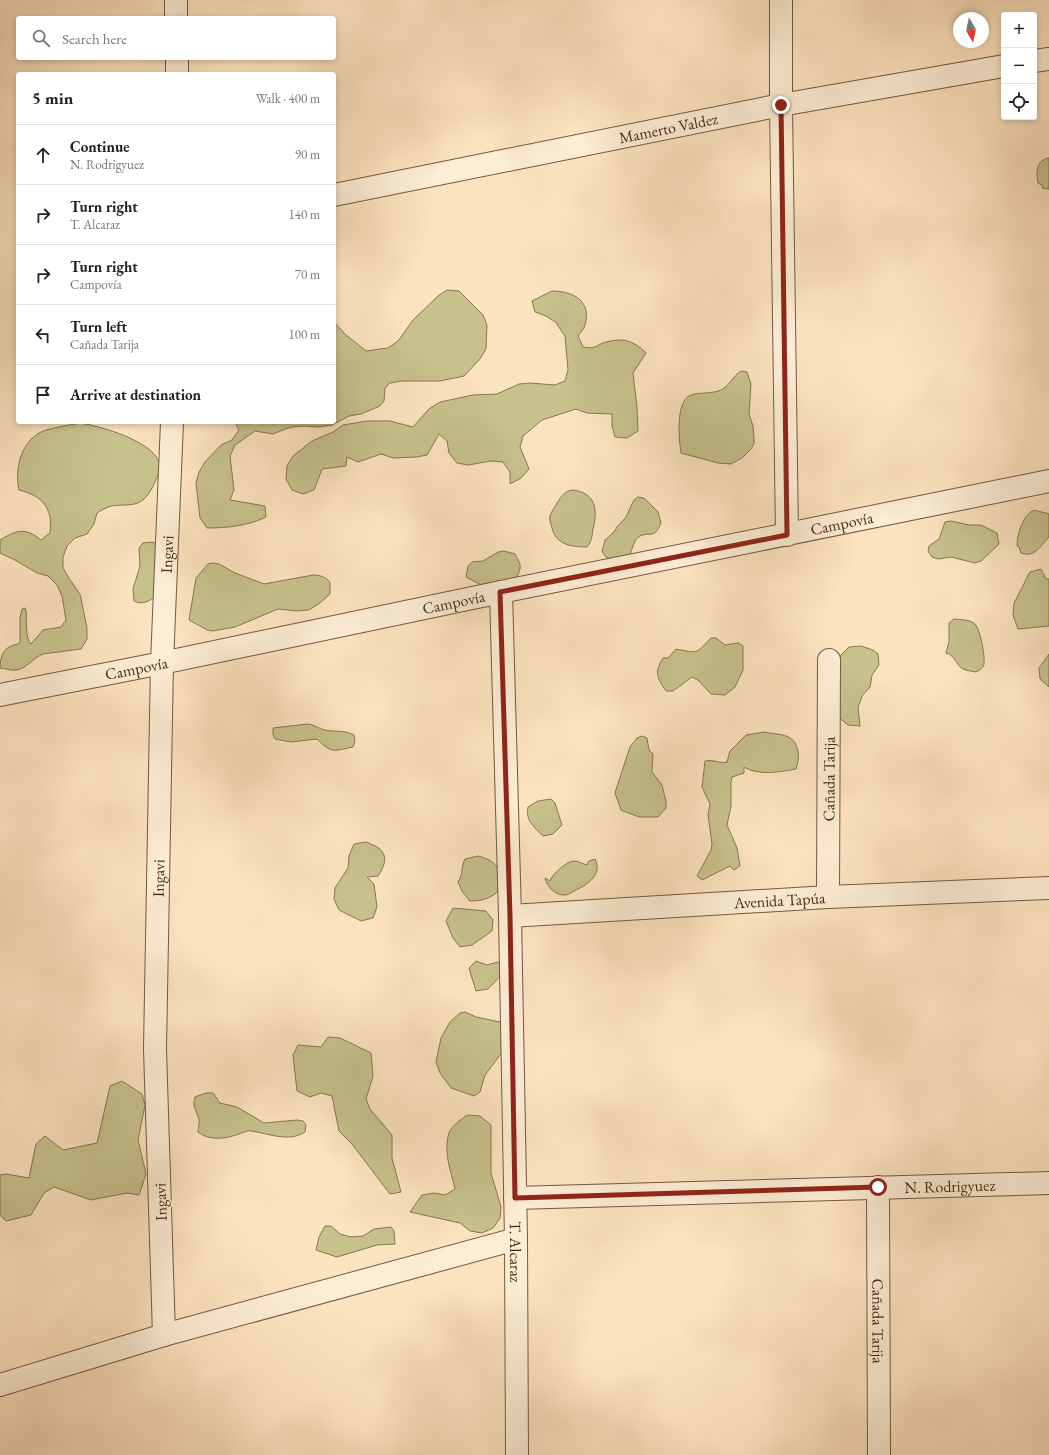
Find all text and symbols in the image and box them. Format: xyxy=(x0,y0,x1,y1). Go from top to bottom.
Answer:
north arrow xyxy=(953,12,989,48)
map controls xyxy=(1001,12,1037,120)
button: + xyxy=(1001,12,1037,48)
search box xyxy=(16,16,336,60)
icon: search xyxy=(30,27,52,49)
text: Search here xyxy=(62,29,127,48)
button: − xyxy=(1001,48,1037,84)
button: locate xyxy=(1001,84,1037,120)
text: 5 min xyxy=(32,87,73,109)
text: Walk · 400 m xyxy=(256,90,320,107)
route end xyxy=(772,96,790,114)
street label: Mamerto Valdez xyxy=(617,108,720,148)
text: Continue xyxy=(70,137,130,156)
icon: ahead xyxy=(32,144,54,166)
text: 90 m xyxy=(295,146,320,163)
text: N. Rodrigyuez xyxy=(70,156,144,173)
text: Turn right xyxy=(70,197,138,216)
icon: right xyxy=(32,204,54,226)
text: 140 m xyxy=(289,206,320,223)
text: T. Alcaraz xyxy=(70,216,120,233)
text: Turn right xyxy=(70,257,138,276)
icon: right xyxy=(32,264,54,286)
text: 70 m xyxy=(295,266,320,283)
text: Campovía xyxy=(70,276,122,293)
text: Turn left xyxy=(70,317,127,336)
icon: left xyxy=(32,324,54,346)
text: 100 m xyxy=(289,326,320,343)
text: Cañada Tarija xyxy=(70,336,139,353)
icon: arrive xyxy=(32,384,54,406)
text: Arrive at destination xyxy=(70,385,201,404)
street label: Campovía xyxy=(808,507,876,540)
street label: Ingavi xyxy=(156,535,178,574)
street label: Campovía xyxy=(420,586,487,619)
street label: Campovía xyxy=(103,652,170,685)
street label: Cañada Tarija xyxy=(818,736,840,822)
street label: Ingavi xyxy=(148,859,169,897)
street label: Avenida Tapúa xyxy=(732,887,826,914)
street label: N. Rodrigyuez xyxy=(904,1175,996,1198)
route start xyxy=(869,1178,887,1196)
street label: Ingavi xyxy=(149,1183,172,1221)
street label: T. Alcaraz xyxy=(505,1221,526,1283)
street label: Cañada Tarija xyxy=(867,1278,889,1364)

